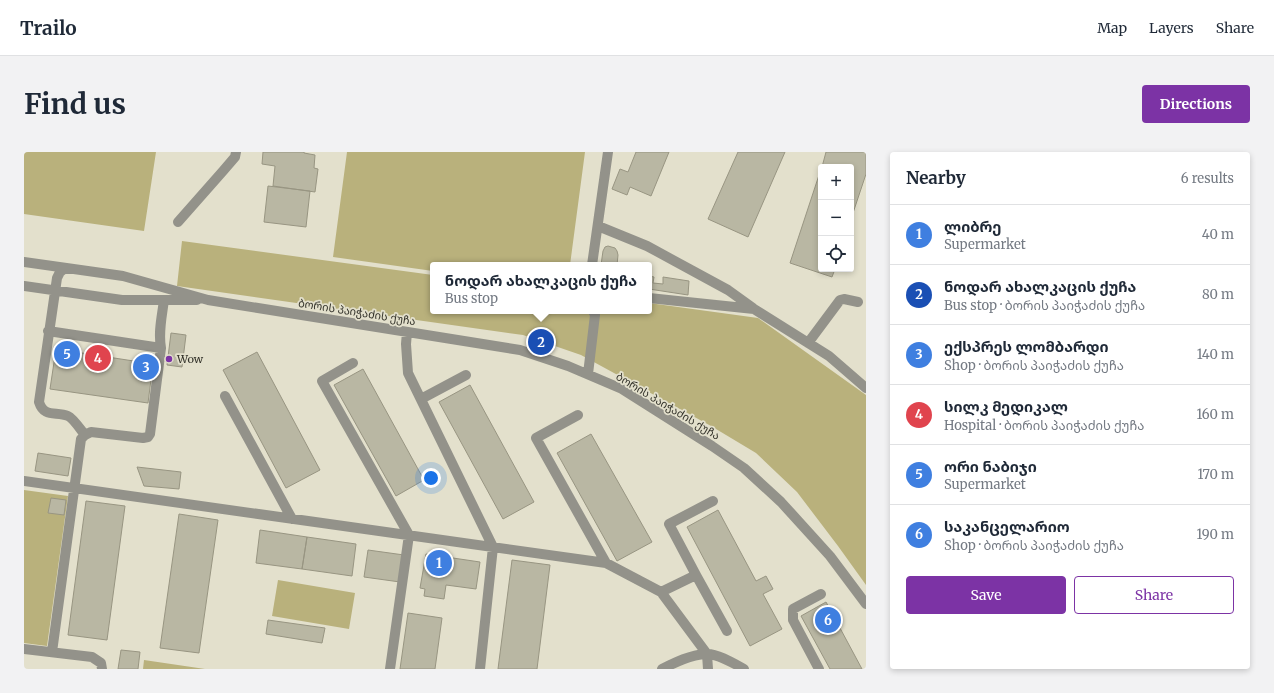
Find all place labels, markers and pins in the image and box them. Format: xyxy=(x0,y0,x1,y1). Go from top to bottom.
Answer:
pin: 2 xyxy=(528,327,554,357)
pin: 5 xyxy=(54,339,80,369)
pin: 4 xyxy=(85,343,111,373)
pin: 3 xyxy=(133,352,159,382)
place label: Wow xyxy=(176,352,204,366)
marker: Wow xyxy=(164,354,174,364)
pin: 1 xyxy=(426,548,452,578)
pin: 6 xyxy=(815,605,841,635)

